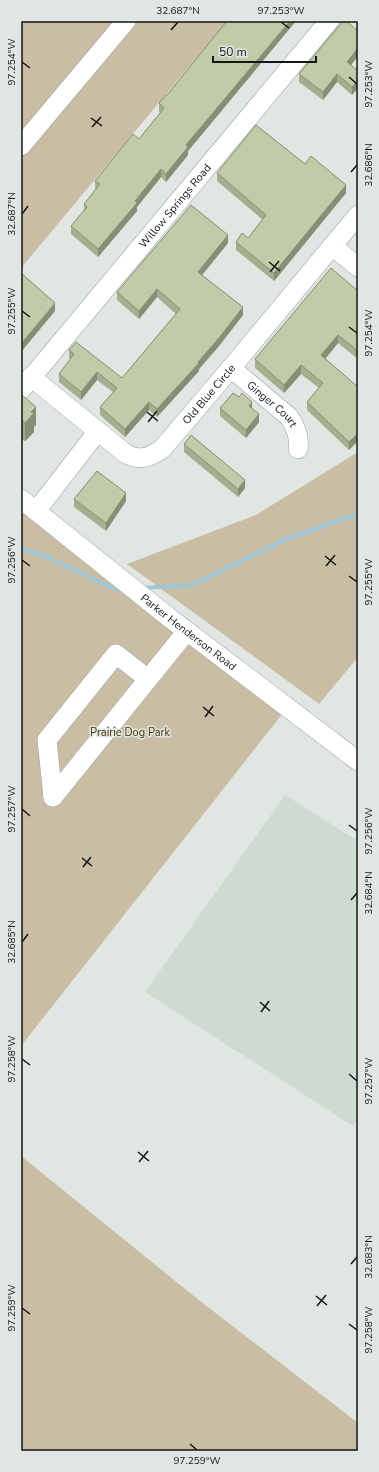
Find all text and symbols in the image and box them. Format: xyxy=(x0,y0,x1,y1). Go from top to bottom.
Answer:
text: 32.687°N xyxy=(156,4,200,18)
text: 97.253°W xyxy=(257,4,305,18)
text: 97.254°W xyxy=(5,38,19,86)
scale bar xyxy=(213,38,316,64)
text: 50 m xyxy=(219,44,247,60)
text: 97.253°W xyxy=(362,60,376,108)
text: 32.686°N xyxy=(362,143,376,187)
street label: Willow Springs Road xyxy=(135,160,214,251)
text: 32.687°N xyxy=(5,192,19,236)
text: 97.255°W xyxy=(5,287,19,335)
text: 97.254°W xyxy=(362,309,376,357)
street label: Old Blue Circle xyxy=(179,361,239,427)
street label: Ginger Court xyxy=(244,377,301,430)
text: 97.256°W xyxy=(5,536,19,584)
text: 97.255°W xyxy=(362,558,376,606)
street label: Parker Henderson Road xyxy=(138,590,240,674)
park label: Prairie Dog Park xyxy=(90,725,170,740)
text: 97.257°W xyxy=(5,785,19,833)
text: 97.256°W xyxy=(362,807,376,855)
text: 32.684°N xyxy=(362,871,376,915)
text: 32.685°N xyxy=(5,920,19,964)
text: 97.258°W xyxy=(5,1035,19,1083)
text: 97.257°W xyxy=(362,1057,376,1105)
text: 32.683°N xyxy=(362,1235,376,1279)
text: 97.259°W xyxy=(5,1284,19,1332)
text: 97.258°W xyxy=(362,1306,376,1354)
text: 97.259°W xyxy=(173,1454,221,1468)

